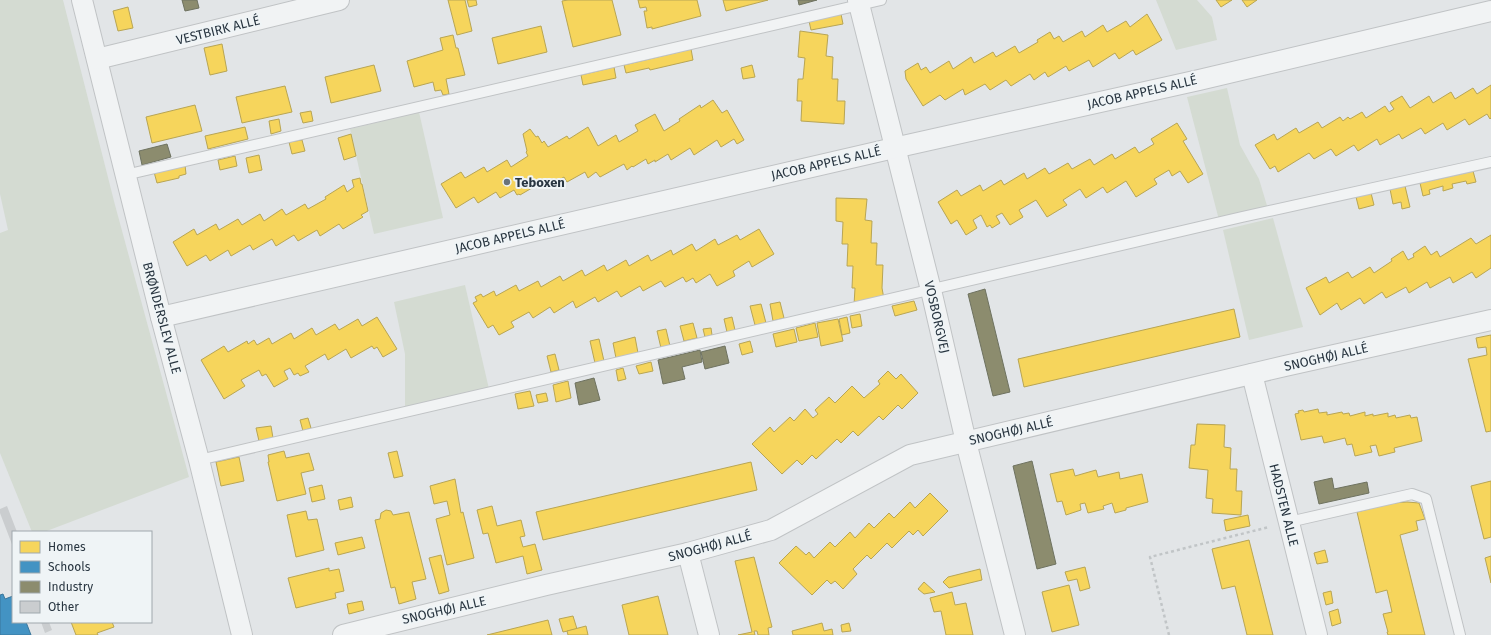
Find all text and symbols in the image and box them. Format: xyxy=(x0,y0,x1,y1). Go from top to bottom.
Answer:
street label: VESTBIRK ALLÉ xyxy=(175,12,261,48)
street label: JACOB APPELS ALLÉ xyxy=(1086,72,1198,112)
street label: JACOB APPELS ALLÉ xyxy=(770,143,882,183)
place label: Teboxen xyxy=(515,175,565,190)
marker: Teboxen xyxy=(502,177,512,187)
street label: JACOB APPELS ALLÉ xyxy=(454,216,566,256)
street label: BRØNDERSLEV ALLE xyxy=(140,260,184,376)
street label: VOSBORGVEJ xyxy=(921,279,953,355)
street label: SNOGHØJ ALLÉ xyxy=(1283,340,1369,374)
street label: SNOGHØJ ALLÉ xyxy=(968,414,1054,448)
street label: HADSTEN ALLE xyxy=(1266,462,1302,548)
street label: SNOGHØJ ALLÉ xyxy=(667,528,753,564)
legend xyxy=(12,531,152,623)
text: Homes xyxy=(48,540,86,554)
text: Schools xyxy=(48,560,91,574)
text: Industry xyxy=(48,580,93,594)
street label: SNOGHØJ ALLE xyxy=(401,593,487,627)
text: Other xyxy=(48,600,79,614)

